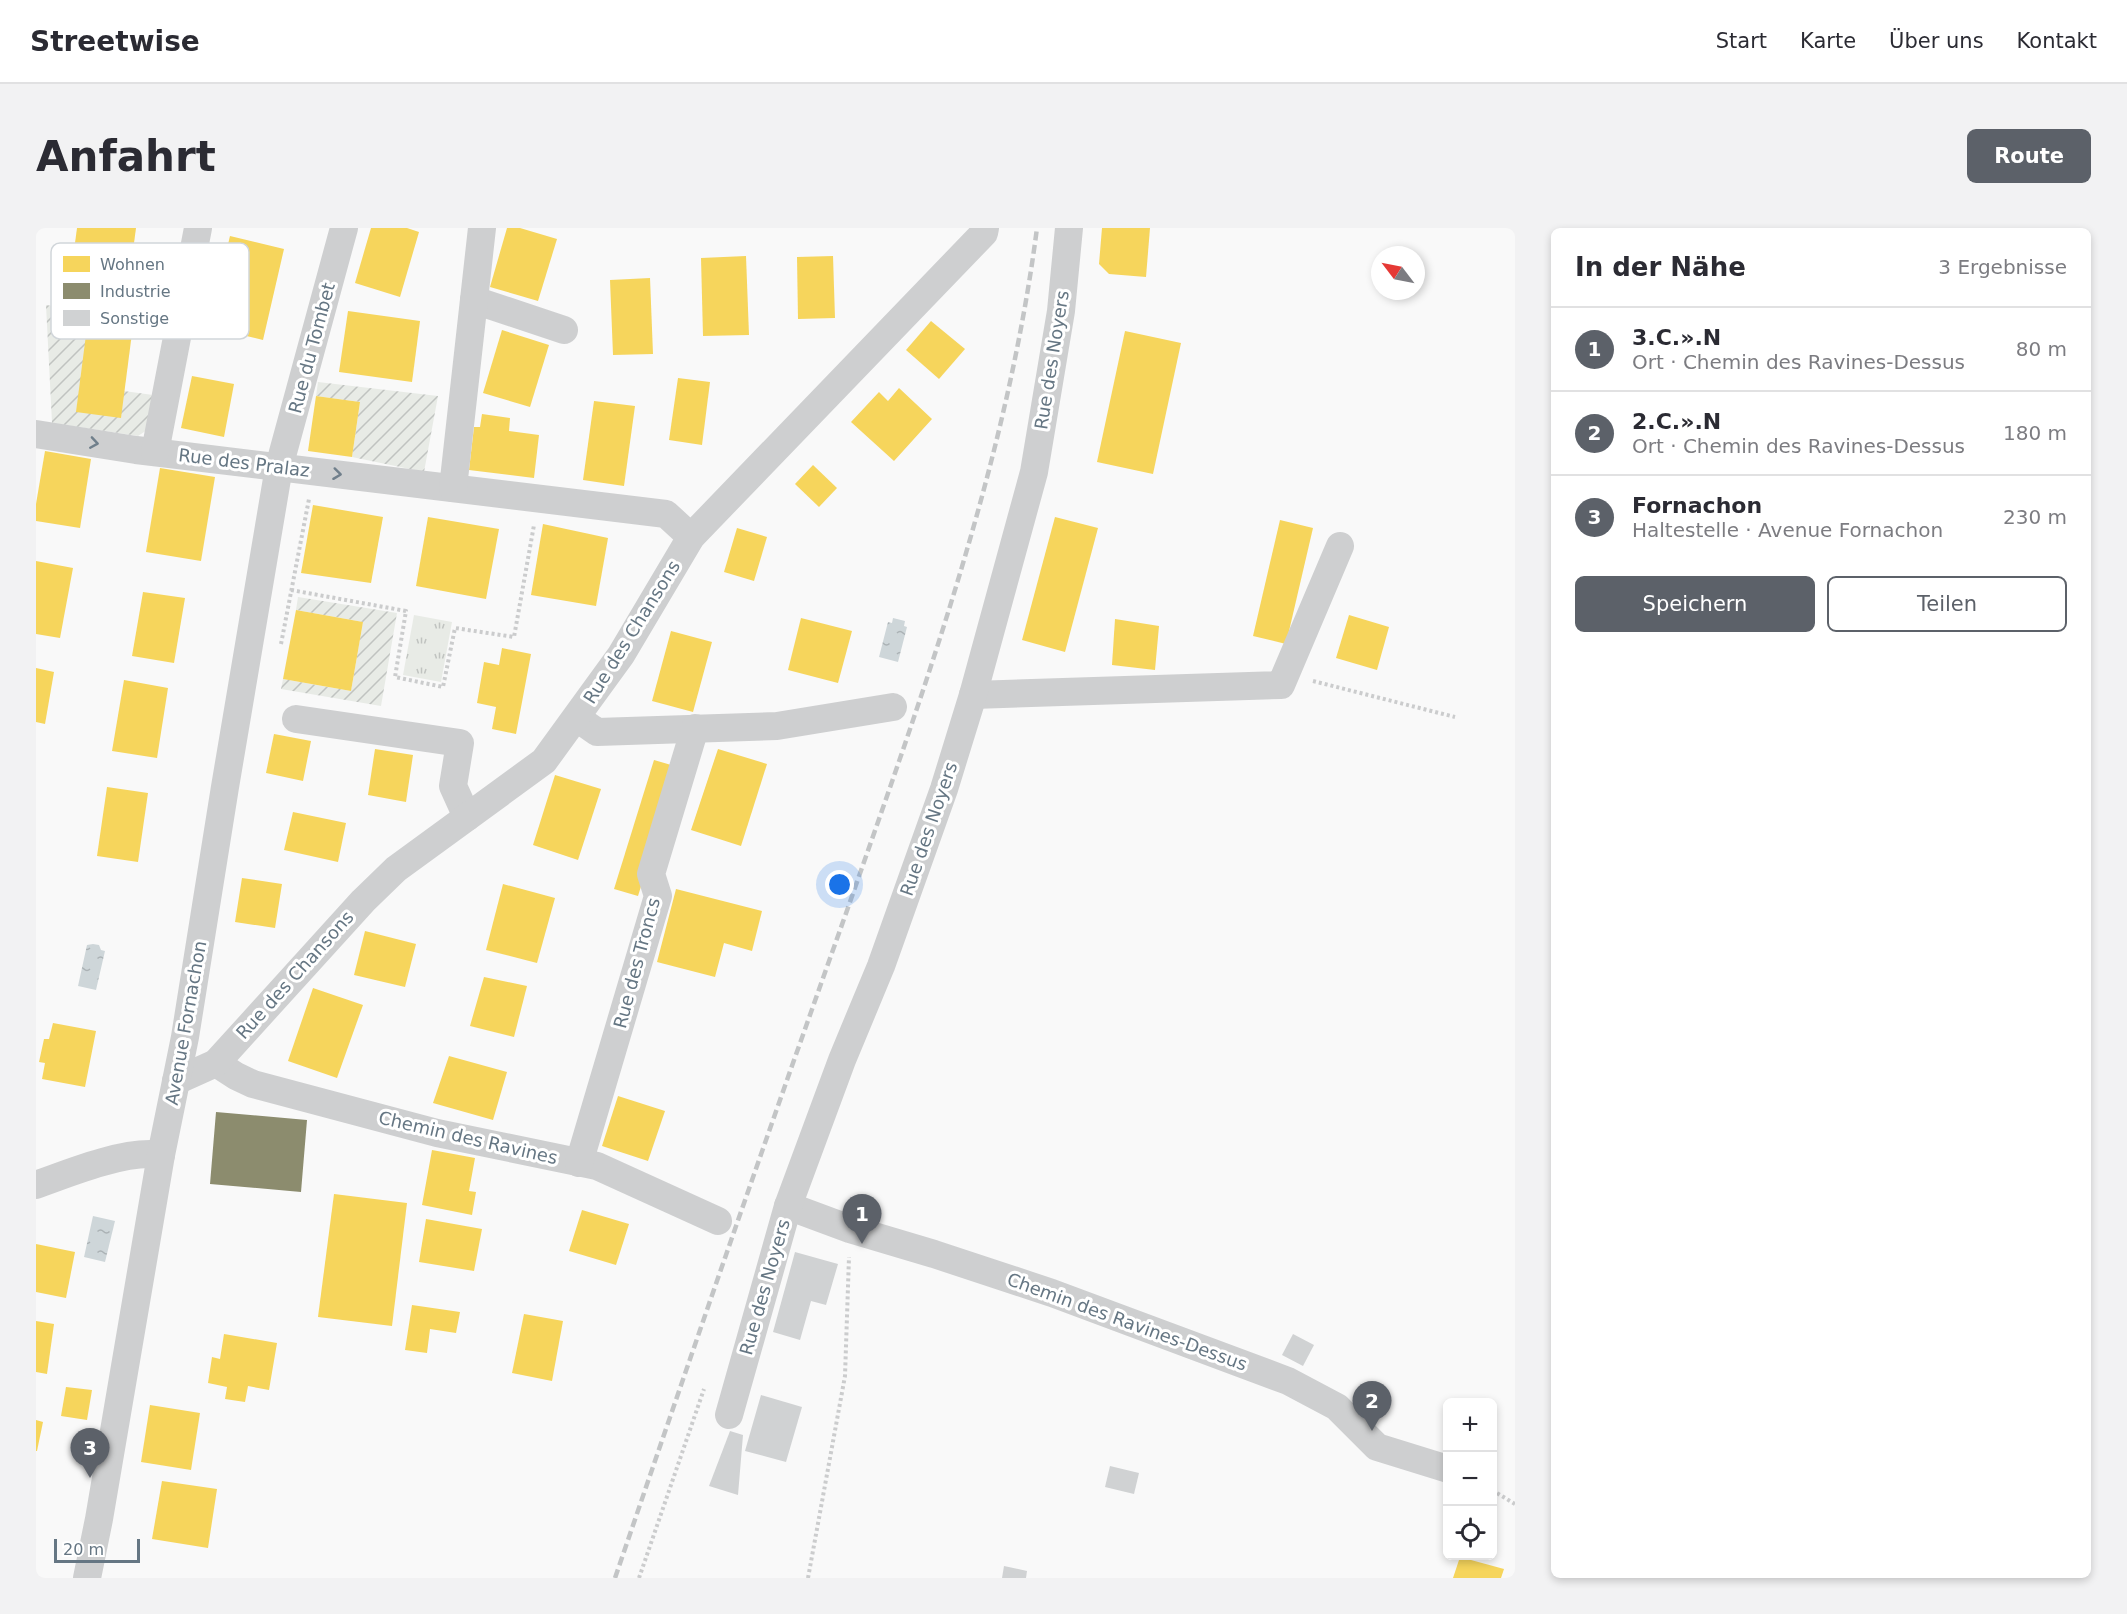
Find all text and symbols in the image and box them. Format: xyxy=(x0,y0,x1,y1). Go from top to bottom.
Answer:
text: Streetwise xyxy=(30,25,200,58)
text: Start xyxy=(1716,29,1767,53)
text: Karte xyxy=(1800,29,1856,53)
text: Über uns xyxy=(1889,29,1984,53)
text: Kontakt xyxy=(2017,29,2097,53)
button: Route xyxy=(1967,129,2091,183)
text: Anfahrt xyxy=(36,132,216,181)
legend xyxy=(51,243,249,339)
north arrow xyxy=(1371,246,1425,300)
text: In der Nähe xyxy=(1575,252,1746,282)
text: Wohnen xyxy=(100,255,165,274)
text: 3 Ergebnisse xyxy=(1938,255,2067,279)
street label: Rue du Tombet xyxy=(284,280,339,416)
text: Industrie xyxy=(100,282,171,301)
street label: Rue des Noyers xyxy=(1030,289,1073,431)
text: Sonstige xyxy=(100,309,169,328)
text: 3.C.».N xyxy=(1632,325,1721,350)
text: 1 xyxy=(1588,337,1601,361)
text: 80 m xyxy=(2016,337,2067,361)
text: Ort · Chemin des Ravines-Dessus xyxy=(1632,350,1965,374)
text: 2.C.».N xyxy=(1632,409,1721,434)
text: 2 xyxy=(1588,421,1601,445)
text: 180 m xyxy=(2003,421,2067,445)
text: Ort · Chemin des Ravines-Dessus xyxy=(1632,434,1965,458)
one-way arrow xyxy=(89,437,98,449)
street label: Rue des Pralaz xyxy=(177,444,311,481)
one-way arrow xyxy=(333,468,342,480)
text: Fornachon xyxy=(1632,493,1762,518)
text: 3 xyxy=(1588,505,1601,529)
text: 230 m xyxy=(2003,505,2067,529)
text: Haltestelle · Avenue Fornachon xyxy=(1632,518,1943,542)
street label: Rue des Chansons xyxy=(579,556,684,707)
button: Speichern xyxy=(1575,576,1815,632)
button: Teilen xyxy=(1827,576,2067,632)
street label: Rue des Noyers xyxy=(896,759,961,899)
your location xyxy=(825,870,854,899)
street label: Rue des Troncs xyxy=(609,895,664,1031)
street label: Rue des Chansons xyxy=(232,906,358,1043)
street label: Avenue Fornachon xyxy=(161,939,210,1107)
street label: Chemin des Ravines xyxy=(377,1107,560,1168)
pin: 1 xyxy=(842,1194,882,1244)
street label: Rue des Noyers xyxy=(735,1216,794,1357)
street label: Chemin des Ravines-Dessus xyxy=(1004,1268,1250,1375)
pin: 2 xyxy=(1352,1382,1392,1431)
map controls xyxy=(1443,1398,1497,1560)
button: + xyxy=(1443,1398,1497,1452)
pin: 3 xyxy=(70,1428,110,1478)
button: − xyxy=(1443,1452,1497,1506)
button: locate xyxy=(1443,1506,1497,1560)
scale bar xyxy=(54,1536,140,1564)
text: 20 m xyxy=(63,1540,104,1559)

